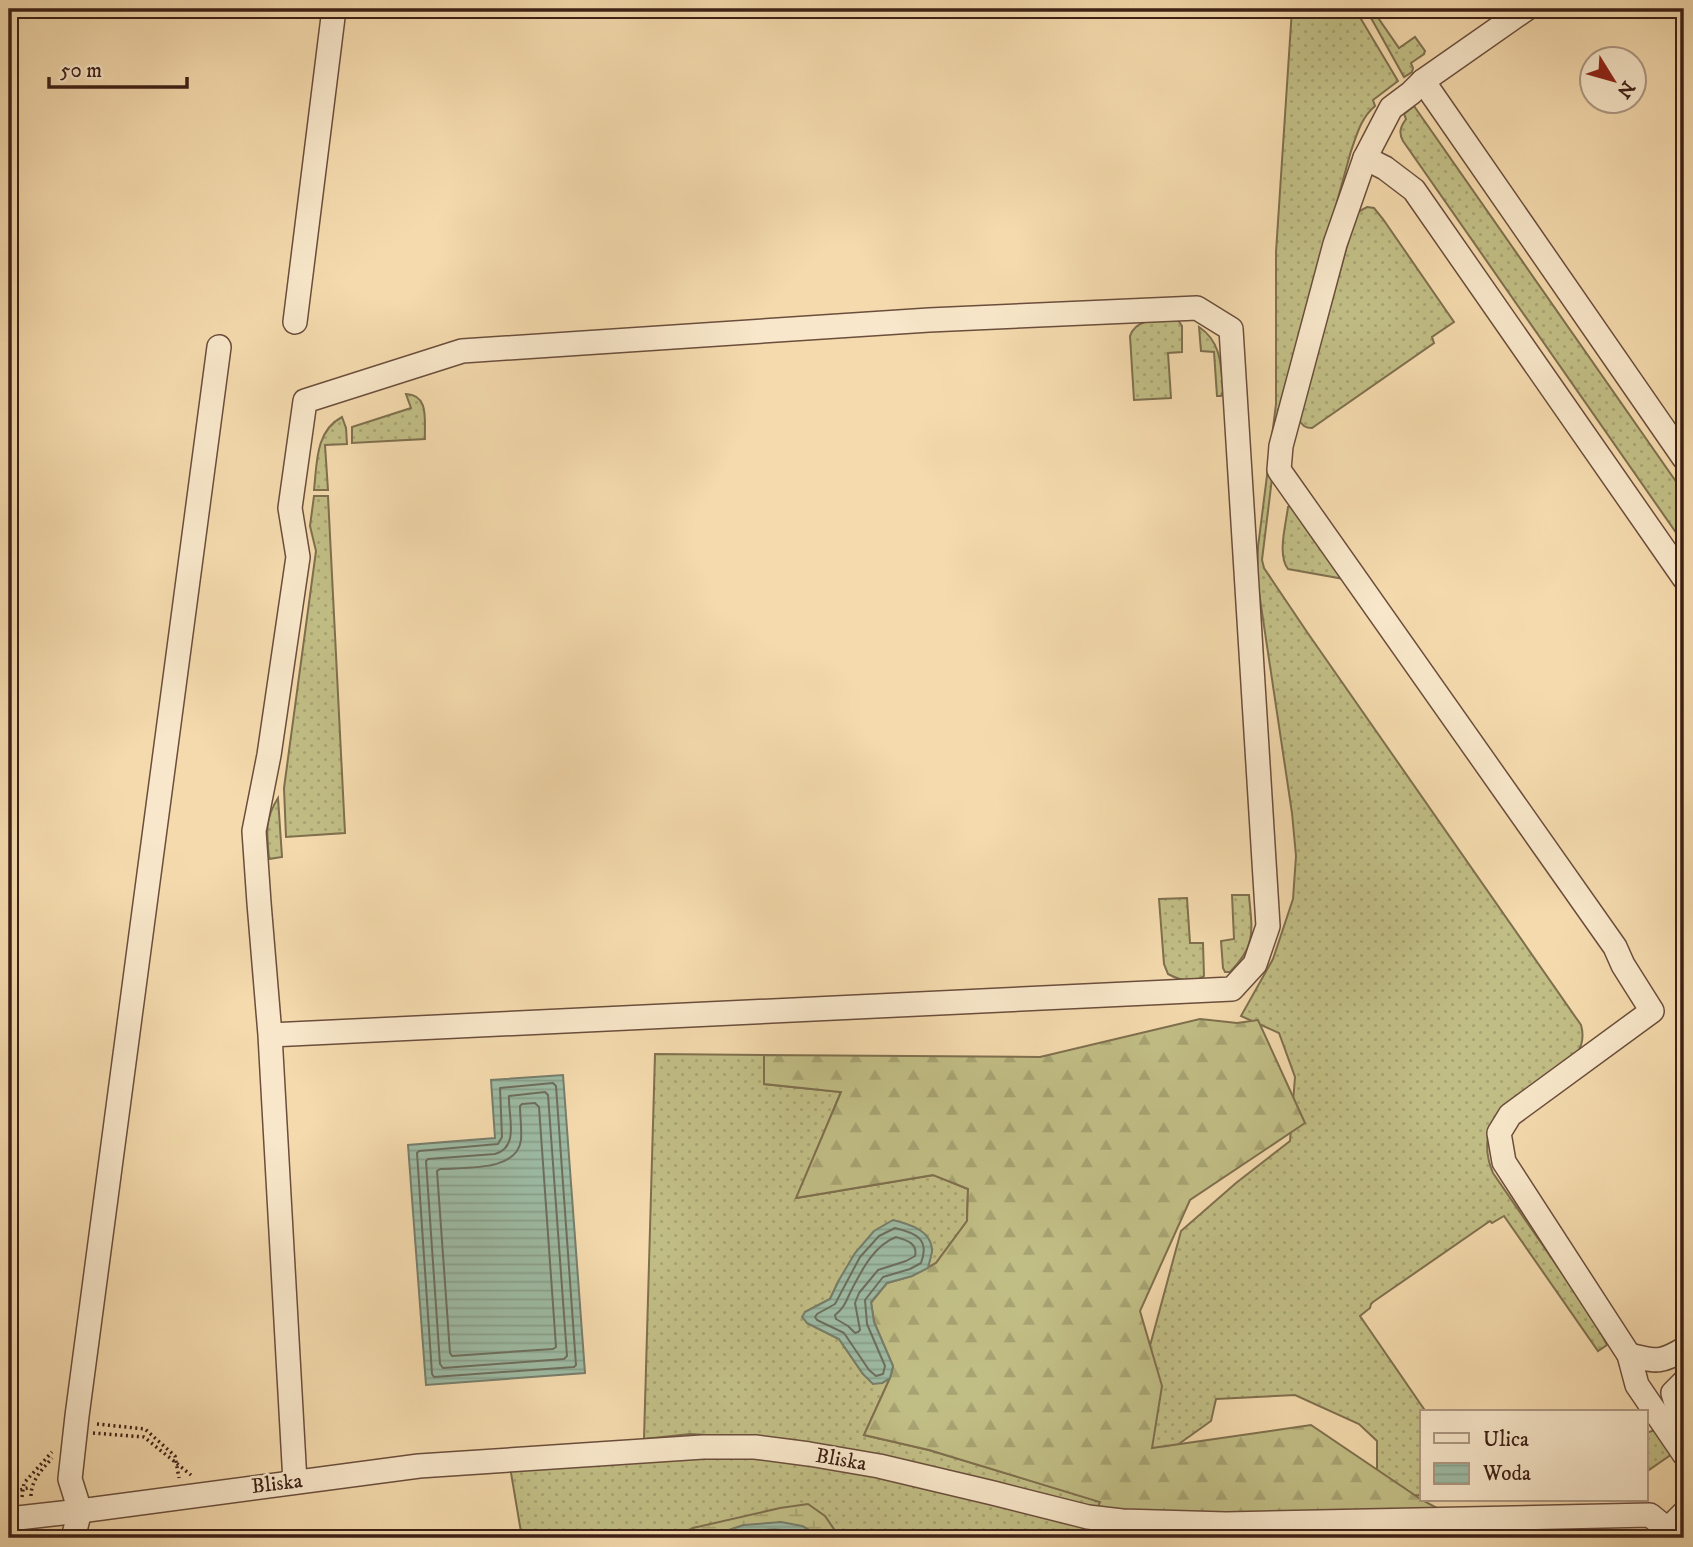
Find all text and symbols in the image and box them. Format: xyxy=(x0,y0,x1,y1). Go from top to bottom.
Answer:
scale bar xyxy=(49,46,187,90)
north arrow xyxy=(1578,46,1648,116)
text: 50 m xyxy=(60,58,102,84)
text: N xyxy=(1611,76,1639,103)
legend xyxy=(1420,1410,1648,1502)
text: Ulica xyxy=(1483,1427,1529,1453)
street label: Bliska xyxy=(814,1443,869,1477)
text: Woda xyxy=(1482,1461,1531,1487)
street label: Bliska xyxy=(250,1468,304,1500)

